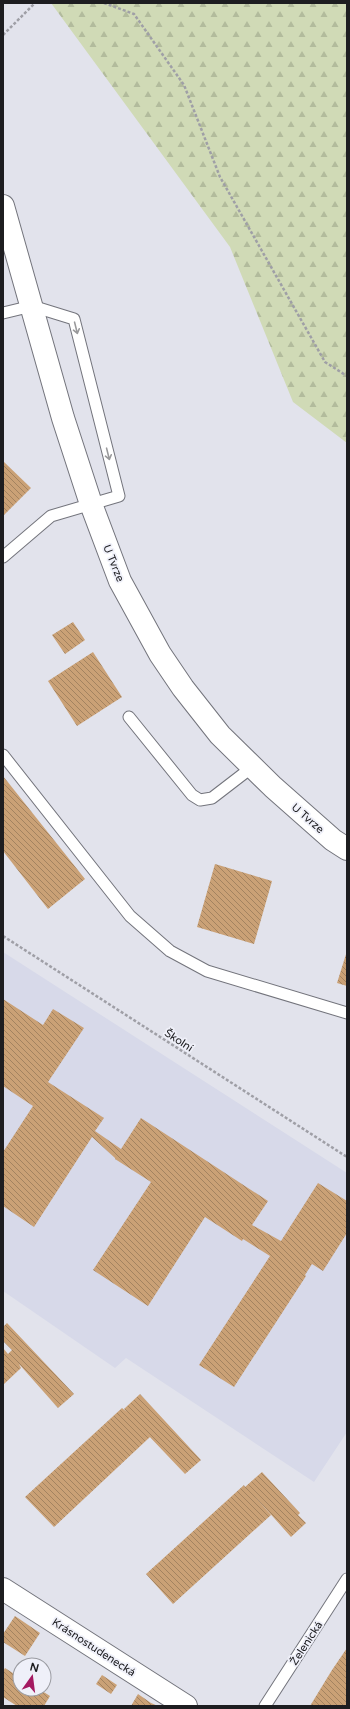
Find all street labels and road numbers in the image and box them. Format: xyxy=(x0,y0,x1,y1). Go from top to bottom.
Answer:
street label: U Tvrze xyxy=(100,543,127,584)
street label: U Tvrze xyxy=(289,801,327,836)
street label: Školní xyxy=(162,1026,196,1055)
street label: Krásnostudenecká xyxy=(50,1616,138,1679)
street label: Želenická xyxy=(287,1619,325,1668)

